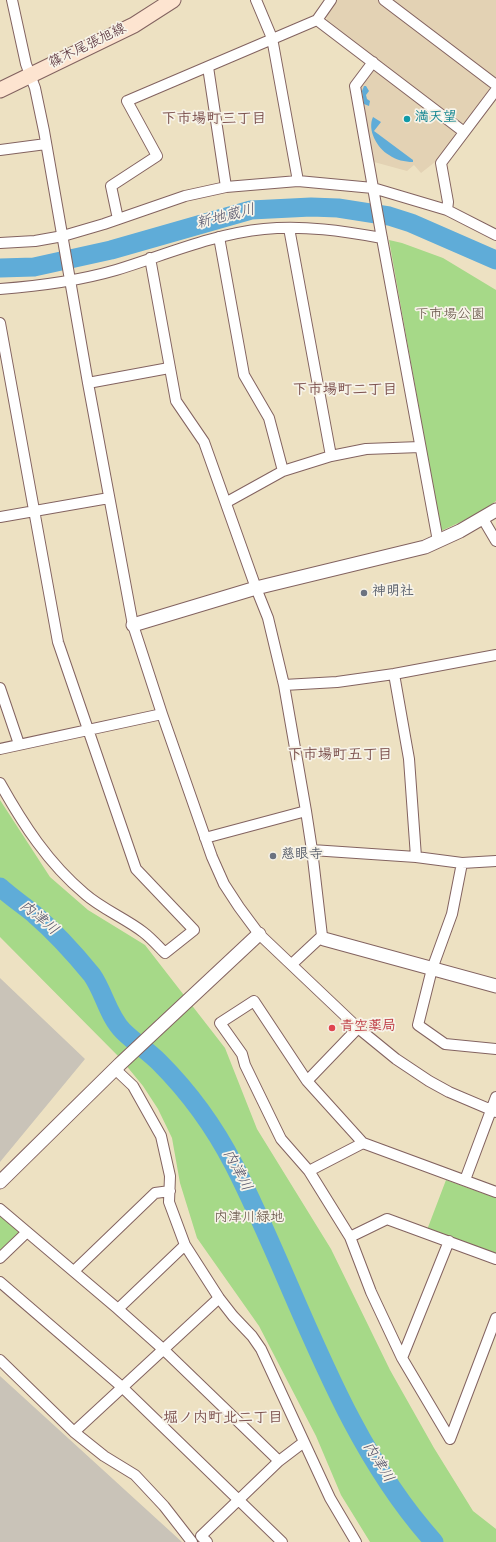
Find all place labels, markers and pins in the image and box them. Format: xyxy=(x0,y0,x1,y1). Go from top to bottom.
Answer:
place label: 満天望 xyxy=(415,111,457,127)
marker: 満天望 xyxy=(402,114,412,124)
place label: 神明社 xyxy=(372,585,414,601)
marker: 神明社 xyxy=(359,588,369,598)
place label: 慈眼寺 xyxy=(281,848,323,864)
marker: 慈眼寺 xyxy=(268,851,278,861)
place label: 青空薬局 xyxy=(340,1020,396,1036)
marker: 青空薬局 xyxy=(327,1023,337,1033)

